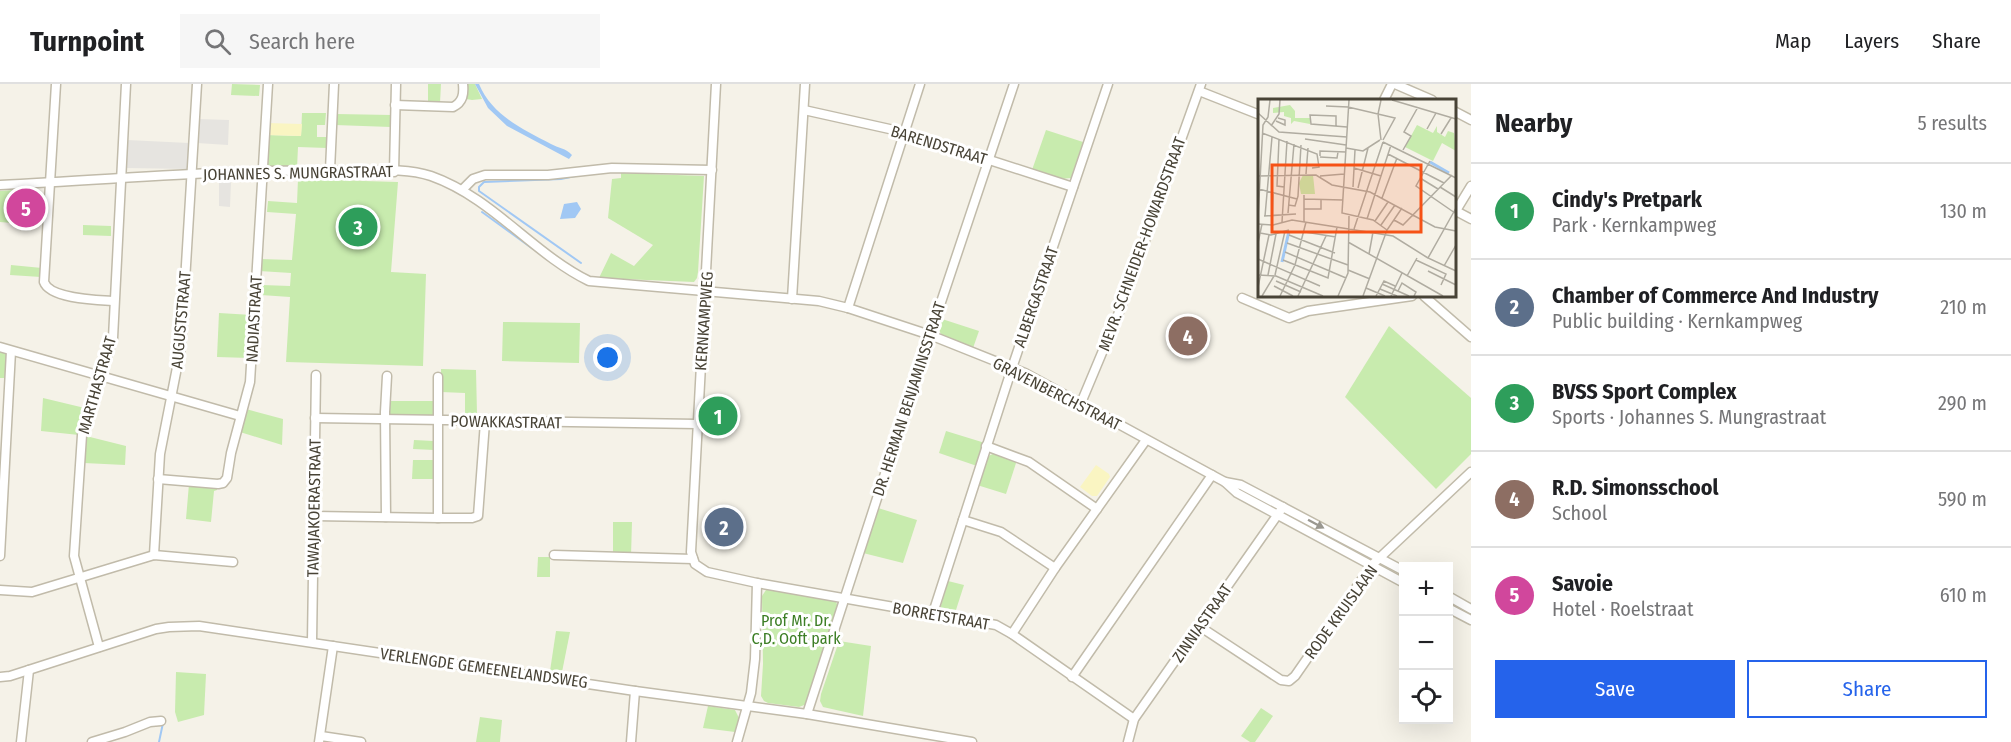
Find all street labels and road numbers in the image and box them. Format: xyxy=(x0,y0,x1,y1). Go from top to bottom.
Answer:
street label: BARENDSTRAAT xyxy=(889,121,990,169)
street label: MEVR. SCHNEIDER-HOWARDSTRAAT xyxy=(1094,134,1190,354)
street label: JOHANNES S. MUNGRASTRAAT xyxy=(203,162,394,184)
street label: ALBERGASTRAAT xyxy=(1010,244,1062,350)
street label: AUGUSTSTRAAT xyxy=(167,270,195,370)
street label: KERNKAMPWEG xyxy=(691,271,717,371)
street label: NADIASTRAAT xyxy=(242,274,266,363)
street label: DR. HERMAN BENJAMINSSTRAAT xyxy=(869,299,950,499)
street label: MARTHASTRAAT xyxy=(74,333,120,436)
street label: GRAVENBERCHSTRAAT xyxy=(990,353,1125,435)
street label: POWAKKASTRAAT xyxy=(450,412,562,432)
street label: TAWAJAKOERASTRAAT xyxy=(303,438,325,577)
street label: RODE KRUISLAAN xyxy=(1301,561,1381,663)
street label: ZINNIASTRAAT xyxy=(1168,580,1236,666)
street label: BORRETSTRAAT xyxy=(891,598,991,634)
street label: VERLENGDE GEMEENELANDSWEG xyxy=(379,644,589,692)

